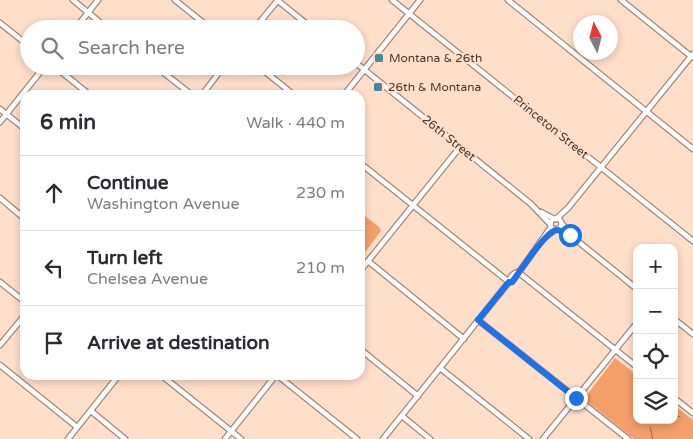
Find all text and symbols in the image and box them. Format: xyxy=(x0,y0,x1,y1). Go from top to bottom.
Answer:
north arrow xyxy=(573,15,618,60)
search box xyxy=(20,20,365,75)
icon: search xyxy=(38,34,66,62)
text: Search here xyxy=(78,37,185,59)
place label: Montana & 26th xyxy=(389,51,482,65)
marker: Montana & 26th xyxy=(373,52,385,64)
place label: 26th & Montana xyxy=(388,80,481,94)
marker: 26th & Montana xyxy=(372,81,384,93)
street label: Princeton Street xyxy=(511,92,592,162)
text: 6 min xyxy=(40,110,96,135)
street label: 26th Street xyxy=(420,112,479,164)
text: Walk · 440 m xyxy=(246,113,345,133)
text: Continue xyxy=(87,172,169,194)
icon: ahead xyxy=(40,179,68,207)
text: 230 m xyxy=(296,183,345,203)
text: Washington Avenue xyxy=(87,194,240,214)
route start xyxy=(559,224,582,247)
map controls xyxy=(633,244,678,424)
button: + xyxy=(633,244,678,289)
text: Turn left xyxy=(87,247,163,269)
icon: left xyxy=(40,254,68,282)
text: 210 m xyxy=(296,258,345,278)
text: Chelsea Avenue xyxy=(87,269,208,289)
button: − xyxy=(633,289,678,334)
icon: arrive xyxy=(40,329,68,357)
text: Arrive at destination xyxy=(87,332,270,354)
button: locate xyxy=(633,334,678,379)
button: layers xyxy=(633,379,678,424)
route end xyxy=(565,387,588,410)

